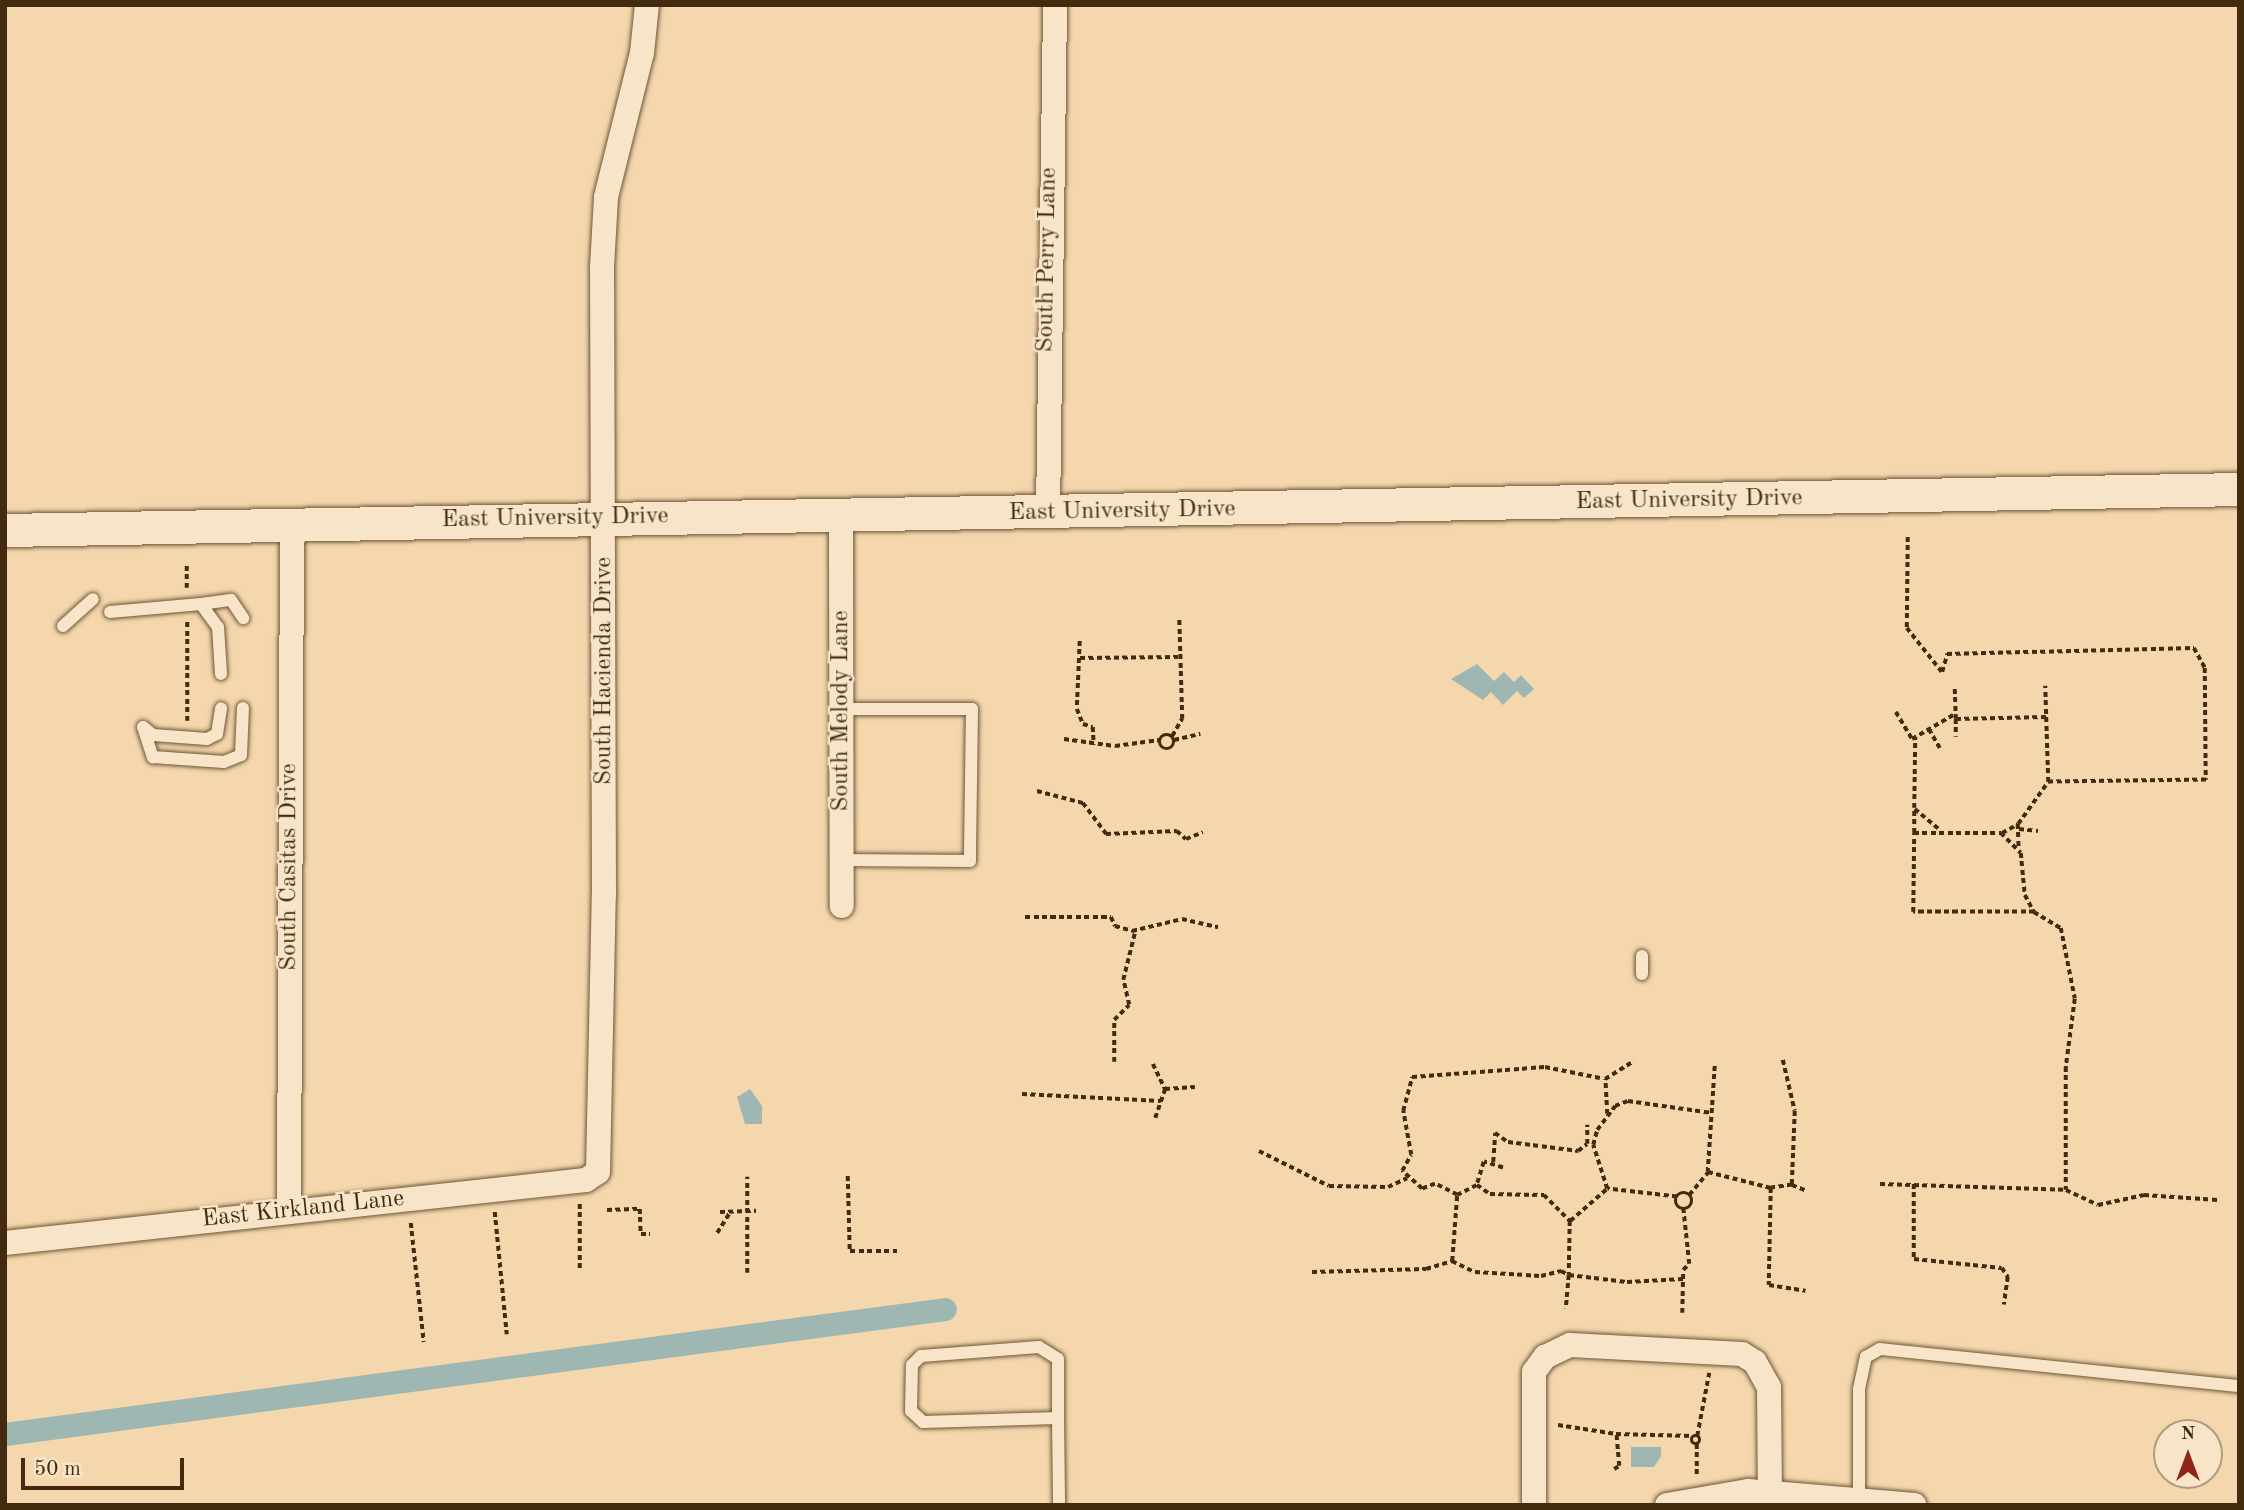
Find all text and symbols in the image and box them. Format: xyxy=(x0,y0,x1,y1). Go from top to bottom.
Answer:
street label: South Perry Lane xyxy=(1032,167,1064,353)
street label: East University Drive xyxy=(1575,485,1803,517)
street label: East University Drive xyxy=(1008,496,1236,528)
street label: East University Drive xyxy=(441,503,669,535)
street label: South Hacienda Drive xyxy=(591,557,619,785)
street label: South Melody Lane xyxy=(828,610,856,812)
street label: South Casitas Drive xyxy=(276,763,304,971)
street label: East Kirkland Lane xyxy=(200,1185,406,1235)
north arrow xyxy=(2153,1419,2223,1489)
text: N xyxy=(2181,1425,2195,1444)
scale bar xyxy=(24,1444,187,1488)
text: 50 m xyxy=(34,1459,81,1480)

